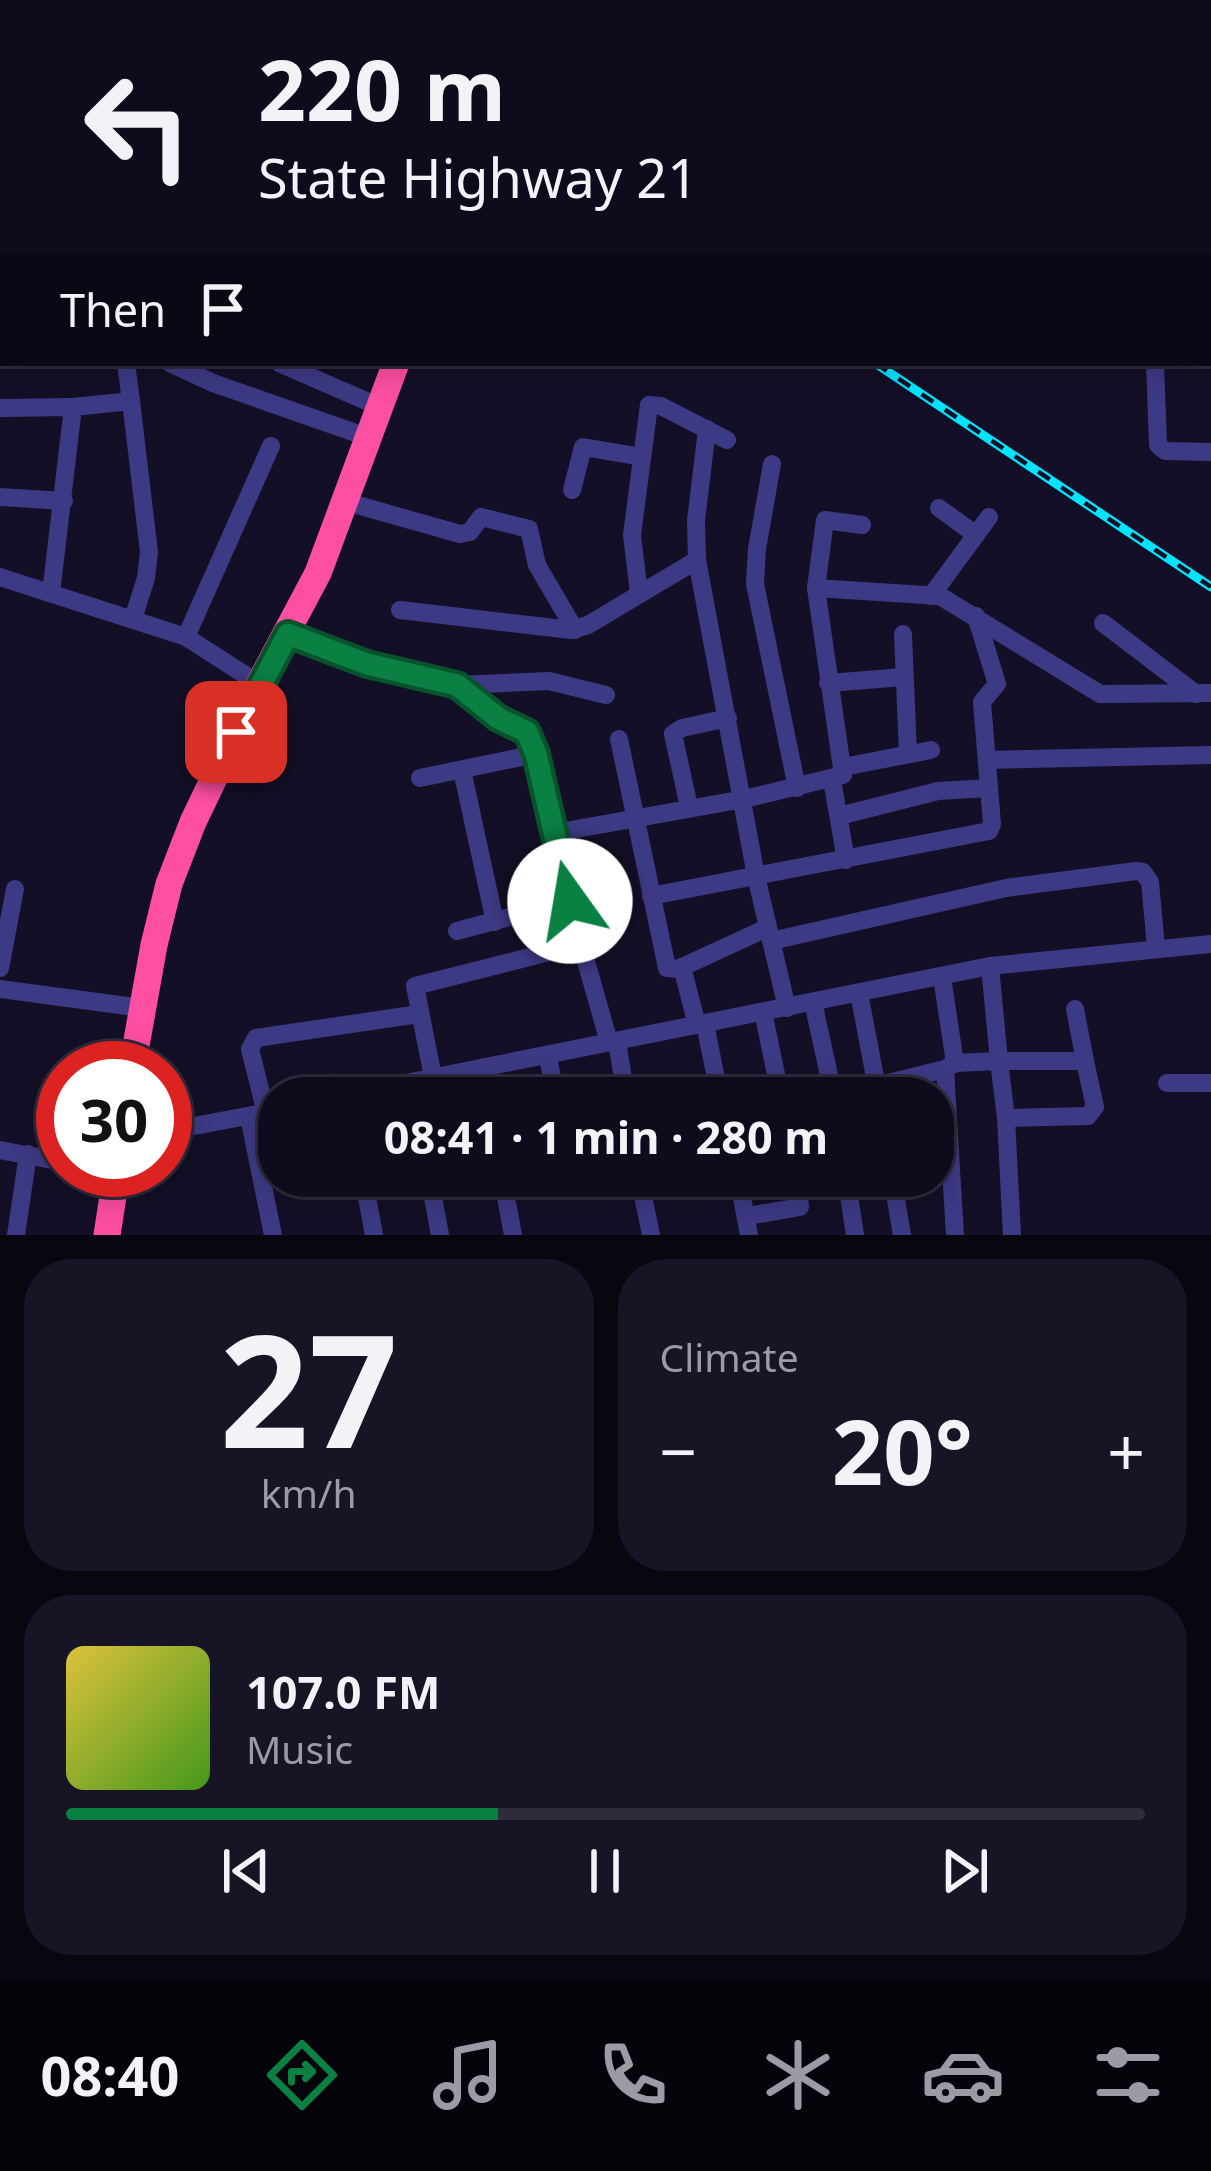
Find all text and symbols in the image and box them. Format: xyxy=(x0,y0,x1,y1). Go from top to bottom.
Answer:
text: 220 m xyxy=(258,31,506,146)
icon: left xyxy=(60,48,216,204)
text: State Highway 21 xyxy=(258,140,698,214)
icon: arrive xyxy=(190,276,256,342)
text: Then xyxy=(60,279,166,340)
pin xyxy=(185,681,287,783)
icon: arrive xyxy=(203,699,269,765)
position arrow xyxy=(507,838,633,964)
speed limit sign: 30 xyxy=(36,1041,192,1197)
text: 08:41 · 1 min · 280 m xyxy=(384,1106,828,1167)
text: 27 xyxy=(220,1281,398,1494)
text: Climate xyxy=(660,1330,799,1383)
text: 20° xyxy=(832,1389,973,1511)
text: − xyxy=(660,1405,697,1495)
text: + xyxy=(1107,1405,1145,1495)
text: km/h xyxy=(261,1466,357,1519)
text: 107.0 FM xyxy=(246,1661,440,1722)
text: Music xyxy=(246,1722,353,1775)
icon: previous xyxy=(213,1838,279,1904)
icon: pause xyxy=(572,1838,638,1904)
icon: next xyxy=(932,1838,998,1904)
icon: directions xyxy=(260,2033,344,2117)
icon: music xyxy=(426,2033,510,2117)
icon: phone xyxy=(591,2033,675,2117)
icon: climate xyxy=(756,2033,840,2117)
icon: car xyxy=(921,2033,1005,2117)
icon: filters xyxy=(1086,2033,1170,2117)
text: 08:40 xyxy=(41,2038,179,2112)

